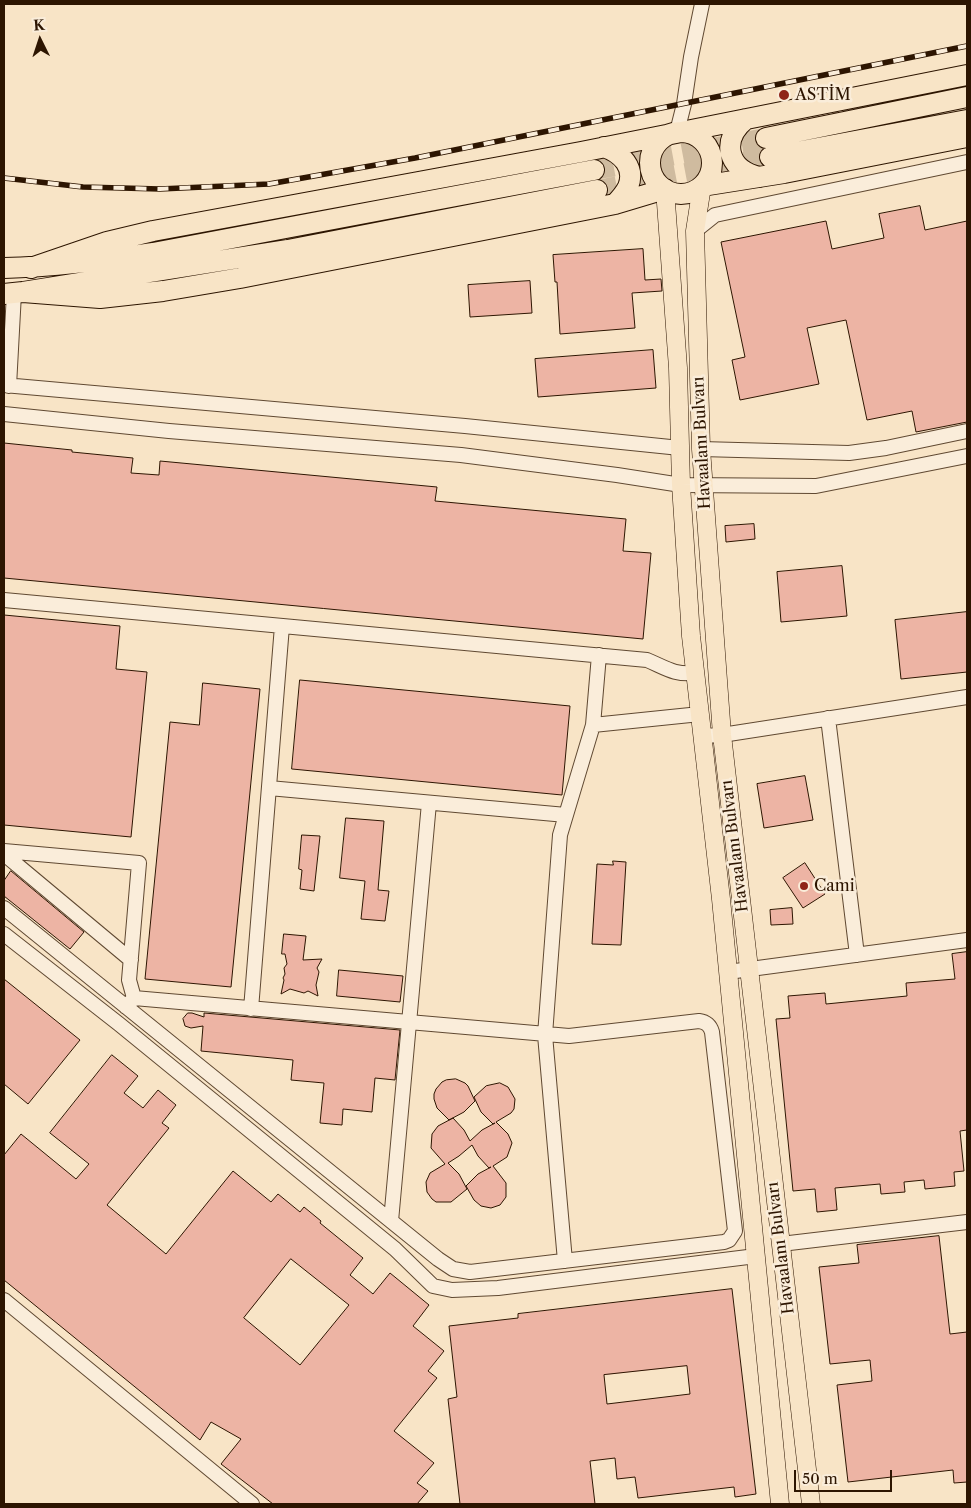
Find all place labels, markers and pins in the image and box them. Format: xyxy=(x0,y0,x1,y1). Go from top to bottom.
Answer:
place label: ASTİM xyxy=(795,85,851,105)
marker: ASTİM xyxy=(777,88,791,102)
place label: Cami xyxy=(814,876,855,896)
marker: Cami xyxy=(798,880,810,892)

